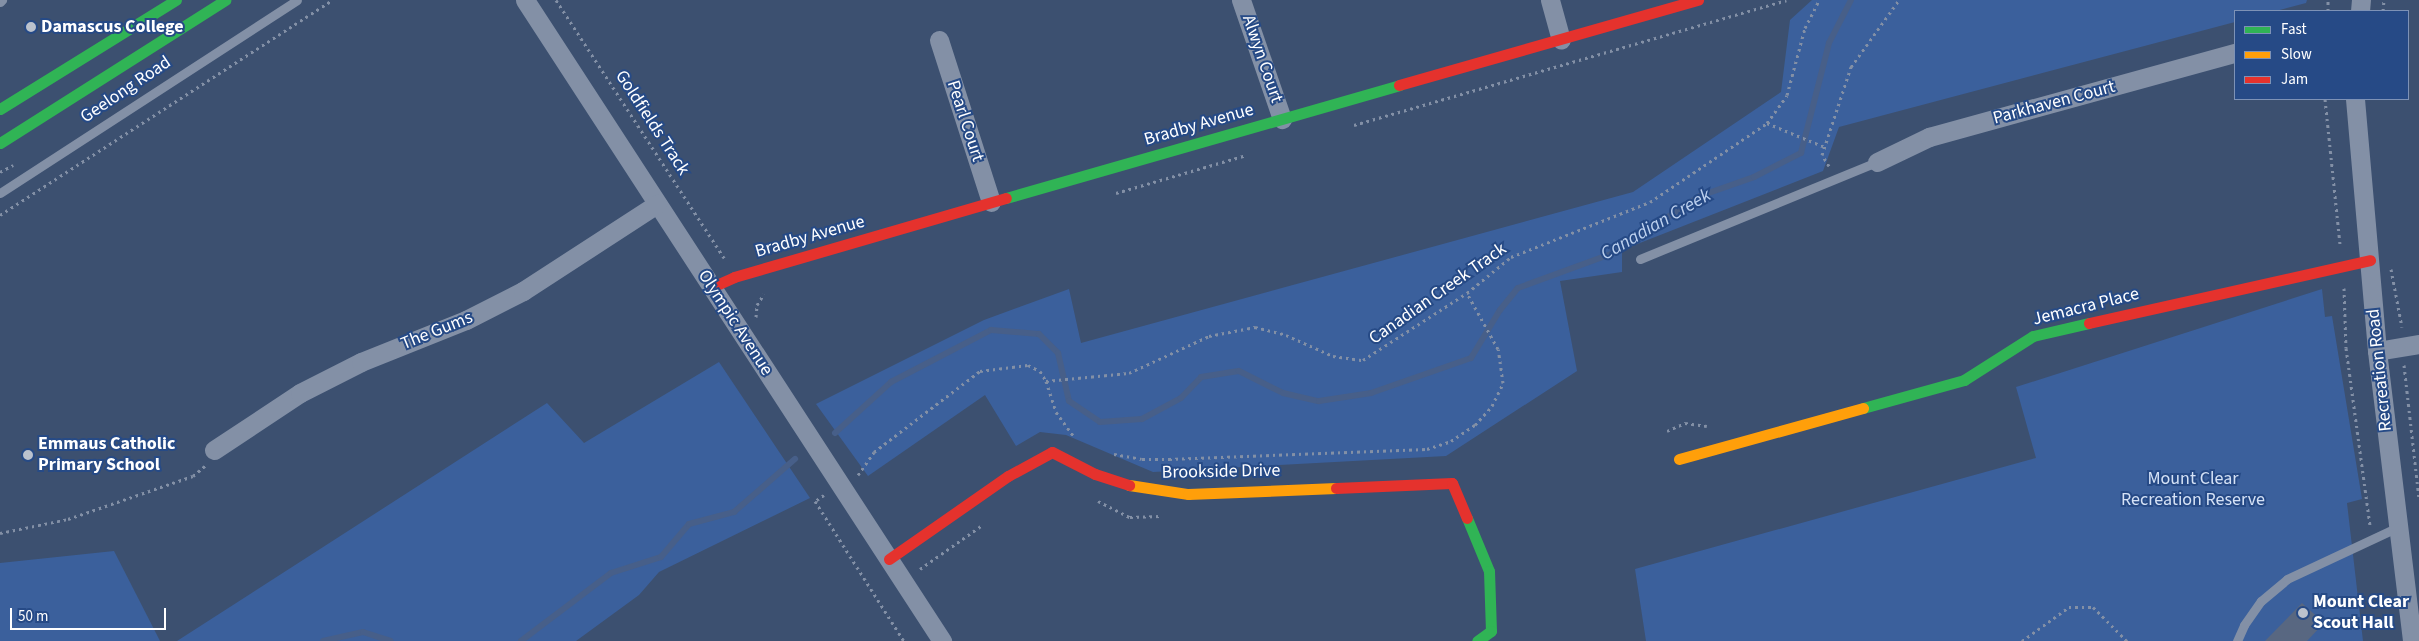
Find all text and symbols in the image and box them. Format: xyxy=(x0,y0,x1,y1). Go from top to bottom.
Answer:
legend xyxy=(2234,10,2409,100)
street label: Alwyn Court xyxy=(1237,12,1287,106)
place label: Damascus College xyxy=(41,16,184,38)
text: Fast xyxy=(2281,19,2307,40)
marker: Damascus College xyxy=(25,21,37,33)
text: Slow xyxy=(2281,44,2312,65)
street label: Geelong Road xyxy=(77,52,175,128)
street label: Goldfields Track xyxy=(610,67,694,179)
text: Jam xyxy=(2281,69,2308,90)
street label: Parkhaven Court xyxy=(1991,76,2117,130)
street label: Pearl Court xyxy=(942,78,988,164)
street label: Bradby Avenue xyxy=(1142,99,1256,151)
water label: Canadian Creek xyxy=(1597,184,1715,266)
street label: Bradby Avenue xyxy=(753,211,867,263)
street label: Canadian Creek Track xyxy=(1365,238,1511,350)
street label: Olympic Avenue xyxy=(693,266,777,380)
street label: Jemacra Place xyxy=(2031,283,2141,331)
street label: The Gums xyxy=(398,307,476,355)
street label: Recreation Road xyxy=(2363,308,2397,432)
place label: Emmaus Catholic Primary School xyxy=(38,434,175,476)
marker: Emmaus Catholic Primary School xyxy=(22,449,34,461)
street label: Brookside Drive xyxy=(1162,460,1280,484)
park label: Mount Clear Recreation Reserve xyxy=(2121,469,2265,512)
place label: Mount Clear Scout Hall xyxy=(2313,592,2409,634)
scale bar xyxy=(12,598,169,630)
text: 50 m xyxy=(18,606,48,627)
marker: Mount Clear Scout Hall xyxy=(2297,607,2309,619)

